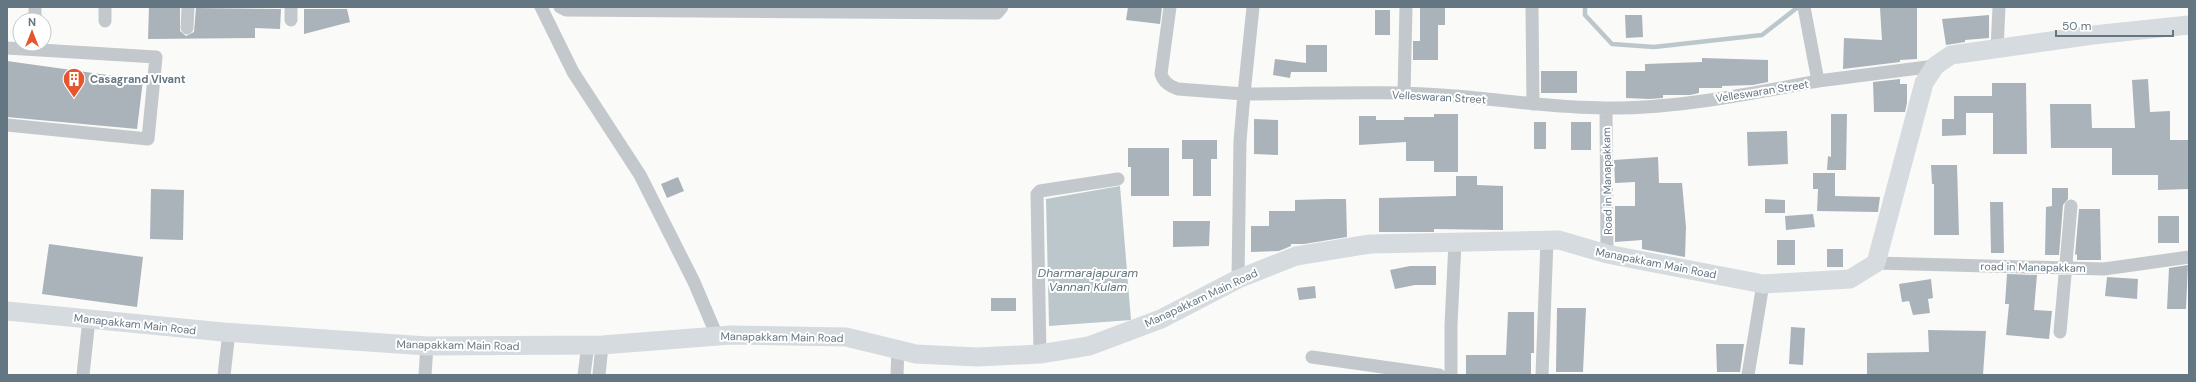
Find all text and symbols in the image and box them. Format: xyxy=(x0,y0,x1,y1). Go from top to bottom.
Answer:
north arrow xyxy=(12,12,52,52)
scale bar xyxy=(2056,12,2173,38)
text: N xyxy=(28,15,36,29)
text: 50 m xyxy=(2062,18,2091,34)
building icon: Casagrand Vivant xyxy=(61,66,87,99)
place label: Casagrand Vivant xyxy=(90,72,186,86)
street label: Velleswaran Street xyxy=(1714,77,1810,105)
street label: Velleswaran Street xyxy=(1392,88,1486,106)
street label: Road in Manapakkam xyxy=(1599,127,1615,235)
street label: Manapakkam Main Road xyxy=(1594,244,1718,282)
street label: road in Manapakkam xyxy=(1980,259,2086,275)
water label: Dharmarajapuram Vannan Kulam xyxy=(1038,265,1139,295)
street label: Manapakkam Main Road xyxy=(1142,266,1260,330)
street label: Manapakkam Main Road xyxy=(73,311,197,337)
street label: Manapakkam Main Road xyxy=(720,329,844,345)
street label: Manapakkam Main Road xyxy=(396,337,520,353)

